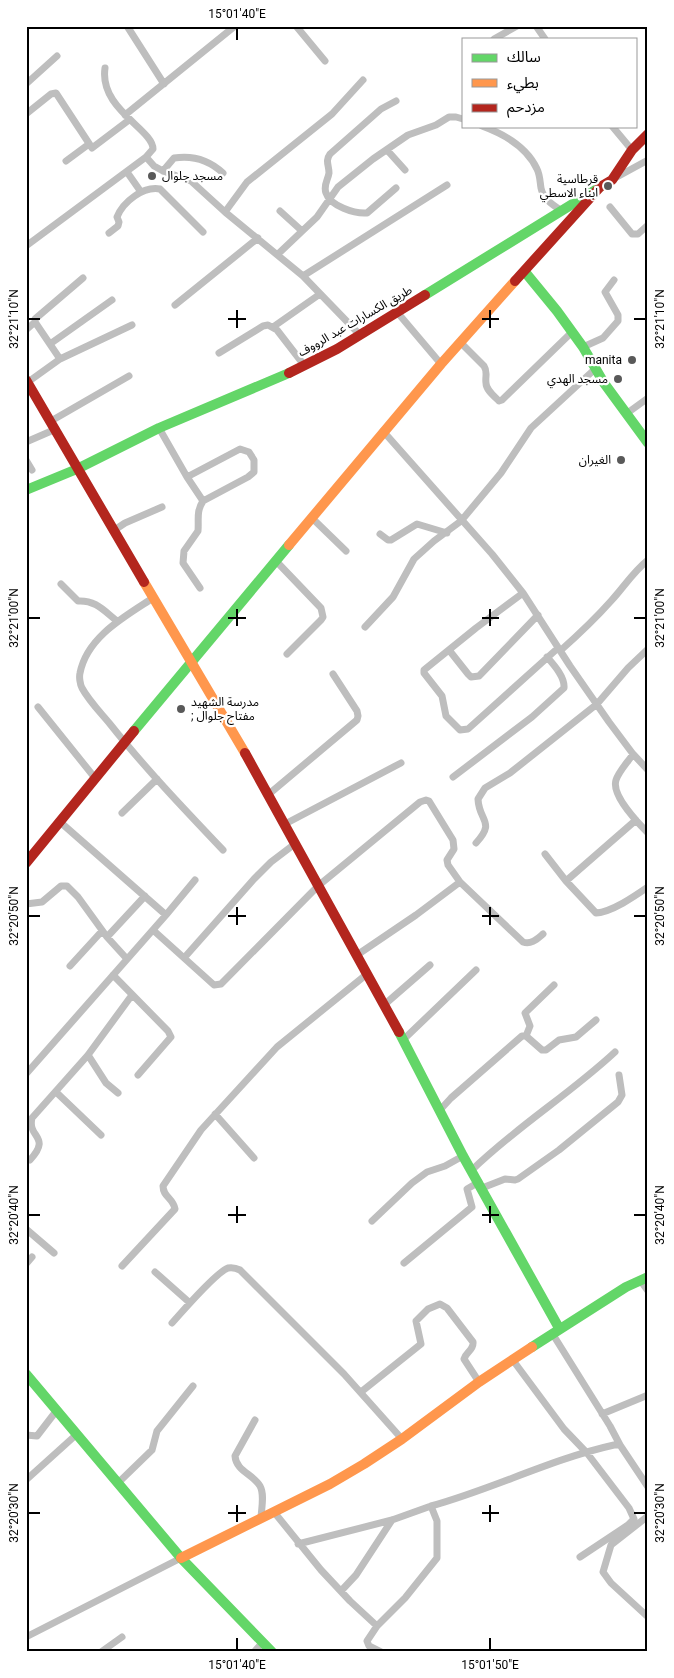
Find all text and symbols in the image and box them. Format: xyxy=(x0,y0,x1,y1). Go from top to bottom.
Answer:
text: 15°01'40"E xyxy=(208,7,266,21)
legend xyxy=(462,38,636,128)
text: سالك xyxy=(507,48,541,66)
text: بطيء xyxy=(507,74,539,94)
text: مزدحم xyxy=(507,98,545,118)
place label: مسجد جلوال xyxy=(162,169,223,183)
marker: مسجد جلوال xyxy=(146,170,158,182)
place label: قرطاسية ابناء الاسطي xyxy=(540,172,598,203)
marker: قرطاسية ابناء الاسطي xyxy=(602,180,614,192)
street label: طريق الكسارات عبد الرووف xyxy=(296,283,415,360)
text: 32°21'10"N xyxy=(7,289,21,349)
text: 32°21'10"N xyxy=(653,289,667,349)
place label: manita xyxy=(585,353,622,367)
marker: manita xyxy=(626,354,638,366)
place label: مسجد الهدي xyxy=(547,372,608,389)
marker: مسجد الهدي xyxy=(612,373,624,385)
place label: الغيران xyxy=(579,453,611,467)
marker: الغيران xyxy=(615,454,627,466)
text: 32°21'00"N xyxy=(7,588,21,648)
text: 32°21'00"N xyxy=(653,588,667,648)
place label: مدرسة الشهيد ; مفتاح جلوال xyxy=(191,695,259,725)
marker: مدرسة الشهيد ; مفتاح جلوال xyxy=(175,703,187,715)
text: 32°20'50"N xyxy=(7,886,21,946)
text: 32°20'50"N xyxy=(653,886,667,946)
text: 32°20'40"N xyxy=(7,1185,21,1245)
text: 32°20'40"N xyxy=(653,1185,667,1245)
text: 32°20'30"N xyxy=(7,1483,21,1543)
text: 32°20'30"N xyxy=(653,1483,667,1543)
text: 15°01'40"E xyxy=(208,1658,266,1672)
text: 15°01'50"E xyxy=(461,1658,519,1672)

